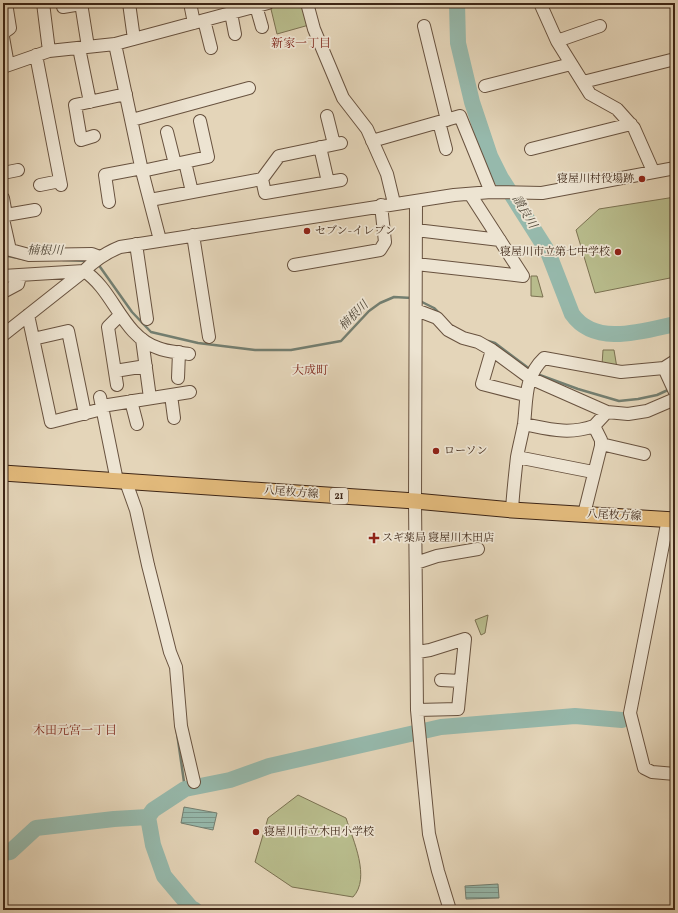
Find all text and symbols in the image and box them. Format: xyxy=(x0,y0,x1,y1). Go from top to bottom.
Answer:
district label: 新家一丁目 xyxy=(271,36,331,52)
place label: 寝屋川村役場跡 xyxy=(557,172,634,187)
marker: 寝屋川村役場跡 xyxy=(637,174,647,184)
water label: 讃良川 xyxy=(508,192,541,233)
place label: セブン-イレブン xyxy=(315,224,396,239)
marker: セブン-イレブン xyxy=(302,226,312,236)
water label: 楠根川 xyxy=(27,243,65,259)
place label: 寝屋川市立第七中学校 xyxy=(500,245,610,260)
marker: 寝屋川市立第七中学校 xyxy=(613,247,623,257)
water label: 楠根川 xyxy=(336,296,374,334)
district label: 大成町 xyxy=(292,363,328,379)
place label: ローソン xyxy=(444,444,488,459)
marker: ローソン xyxy=(431,446,441,456)
street label: 八尾枚方線 xyxy=(263,484,319,502)
road number: 21 xyxy=(330,488,348,504)
street label: 八尾枚方線 xyxy=(586,507,642,525)
place label: スギ薬局 寝屋川木田店 xyxy=(382,531,494,546)
marker: スギ薬局 寝屋川木田店 xyxy=(369,533,379,543)
district label: 木田元宮一丁目 xyxy=(33,723,117,739)
place label: 寝屋川市立木田小学校 xyxy=(264,825,374,840)
marker: 寝屋川市立木田小学校 xyxy=(251,827,261,837)

